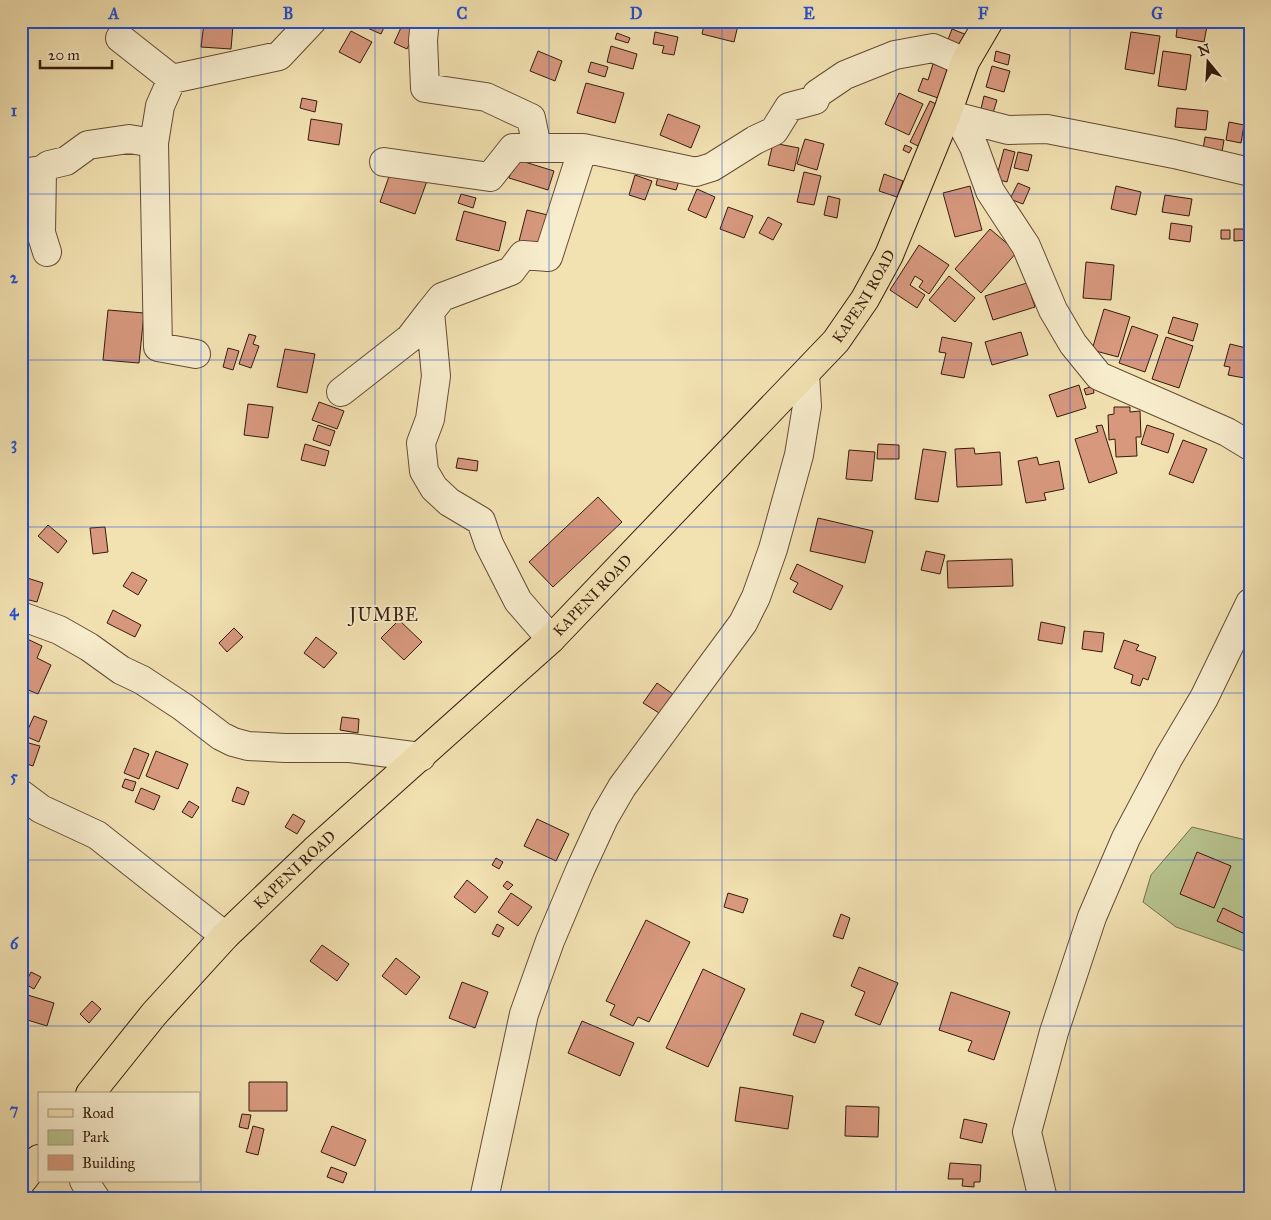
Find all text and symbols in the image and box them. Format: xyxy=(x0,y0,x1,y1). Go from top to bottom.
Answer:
text: A xyxy=(108,4,120,23)
text: B xyxy=(283,4,293,23)
text: C xyxy=(457,4,468,23)
text: D xyxy=(630,4,643,23)
text: E xyxy=(803,4,815,23)
text: F xyxy=(978,4,989,23)
text: G xyxy=(1151,4,1163,23)
scale bar xyxy=(40,38,112,70)
north arrow xyxy=(1184,38,1234,88)
text: N xyxy=(1196,40,1213,60)
text: 20 m xyxy=(48,46,80,64)
text: 1 xyxy=(11,101,18,120)
street label: KAPENI ROAD xyxy=(828,247,899,346)
text: 2 xyxy=(10,268,19,287)
text: 3 xyxy=(11,434,17,454)
street label: KAPENI ROAD xyxy=(549,551,636,640)
text: 4 xyxy=(10,601,20,621)
district label: JUMBE xyxy=(347,604,419,627)
text: 5 xyxy=(10,767,18,786)
street label: KAPENI ROAD xyxy=(250,827,339,913)
text: 6 xyxy=(10,934,19,953)
legend xyxy=(38,1092,200,1182)
text: 7 xyxy=(10,1100,19,1119)
text: Road xyxy=(82,1104,114,1122)
text: Park xyxy=(82,1128,109,1146)
text: Building xyxy=(82,1154,136,1172)

